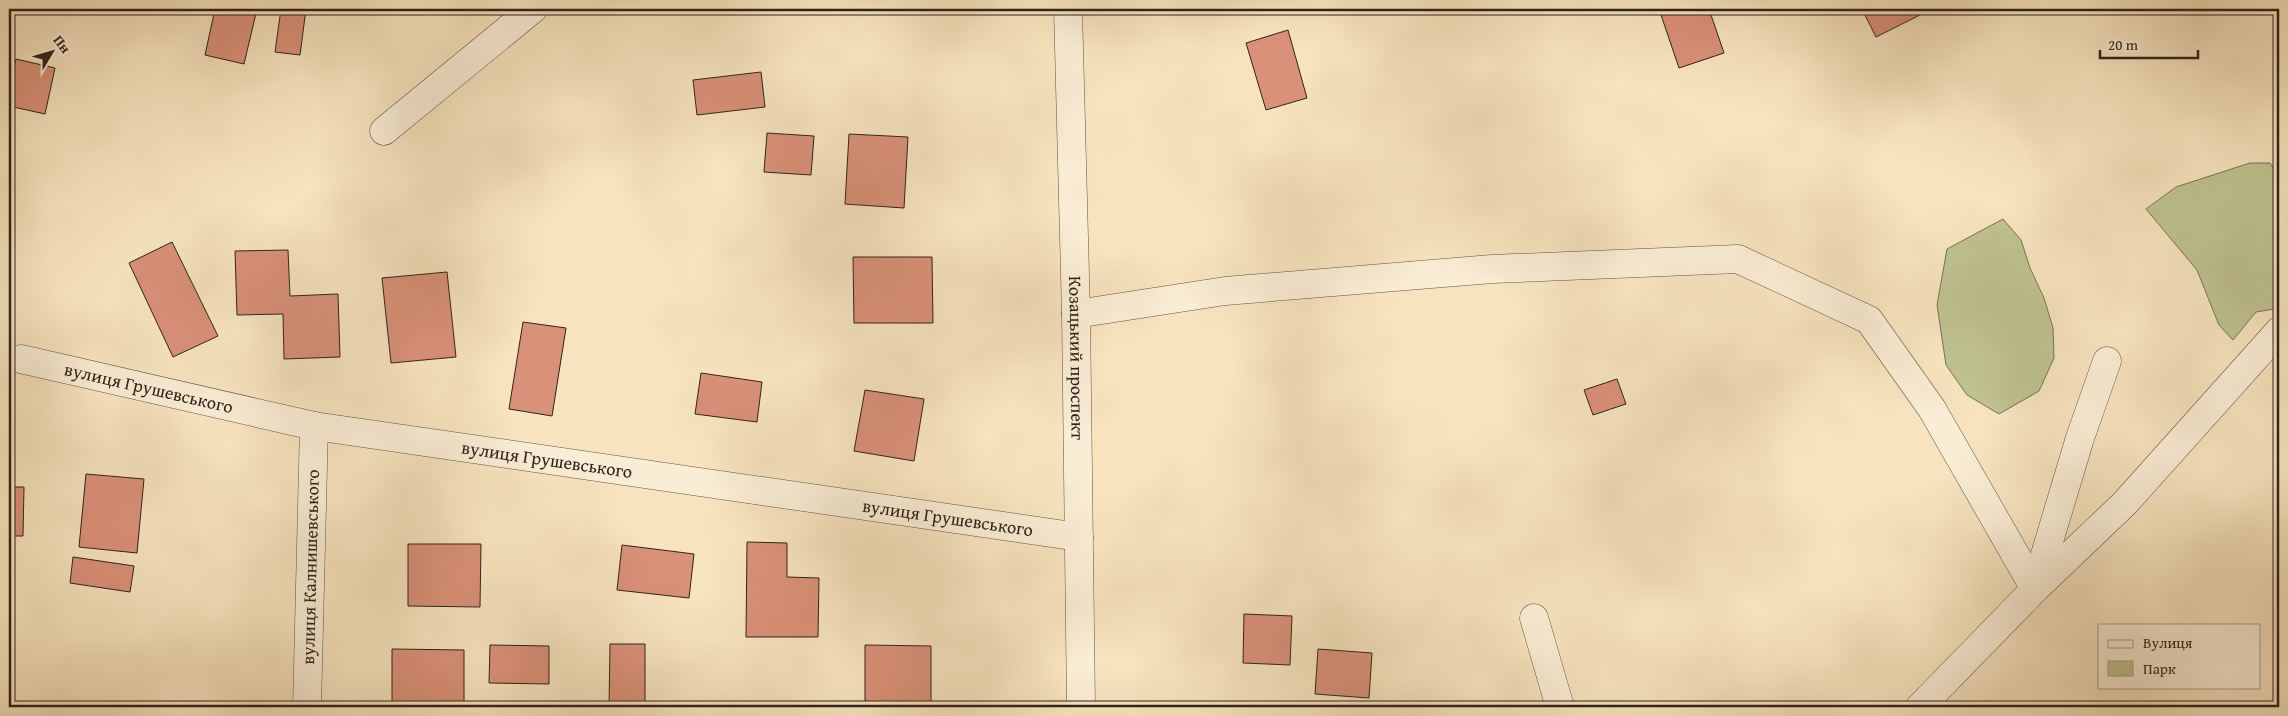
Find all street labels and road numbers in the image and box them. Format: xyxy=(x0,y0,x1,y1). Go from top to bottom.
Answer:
street label: Козацький проспект xyxy=(1062,276,1092,440)
street label: вулиця Грушевського xyxy=(62,355,236,420)
street label: вулиця Грушевського xyxy=(460,434,634,485)
street label: вулиця Калнишевського xyxy=(294,469,326,665)
street label: вулиця Грушевського xyxy=(861,492,1035,543)

